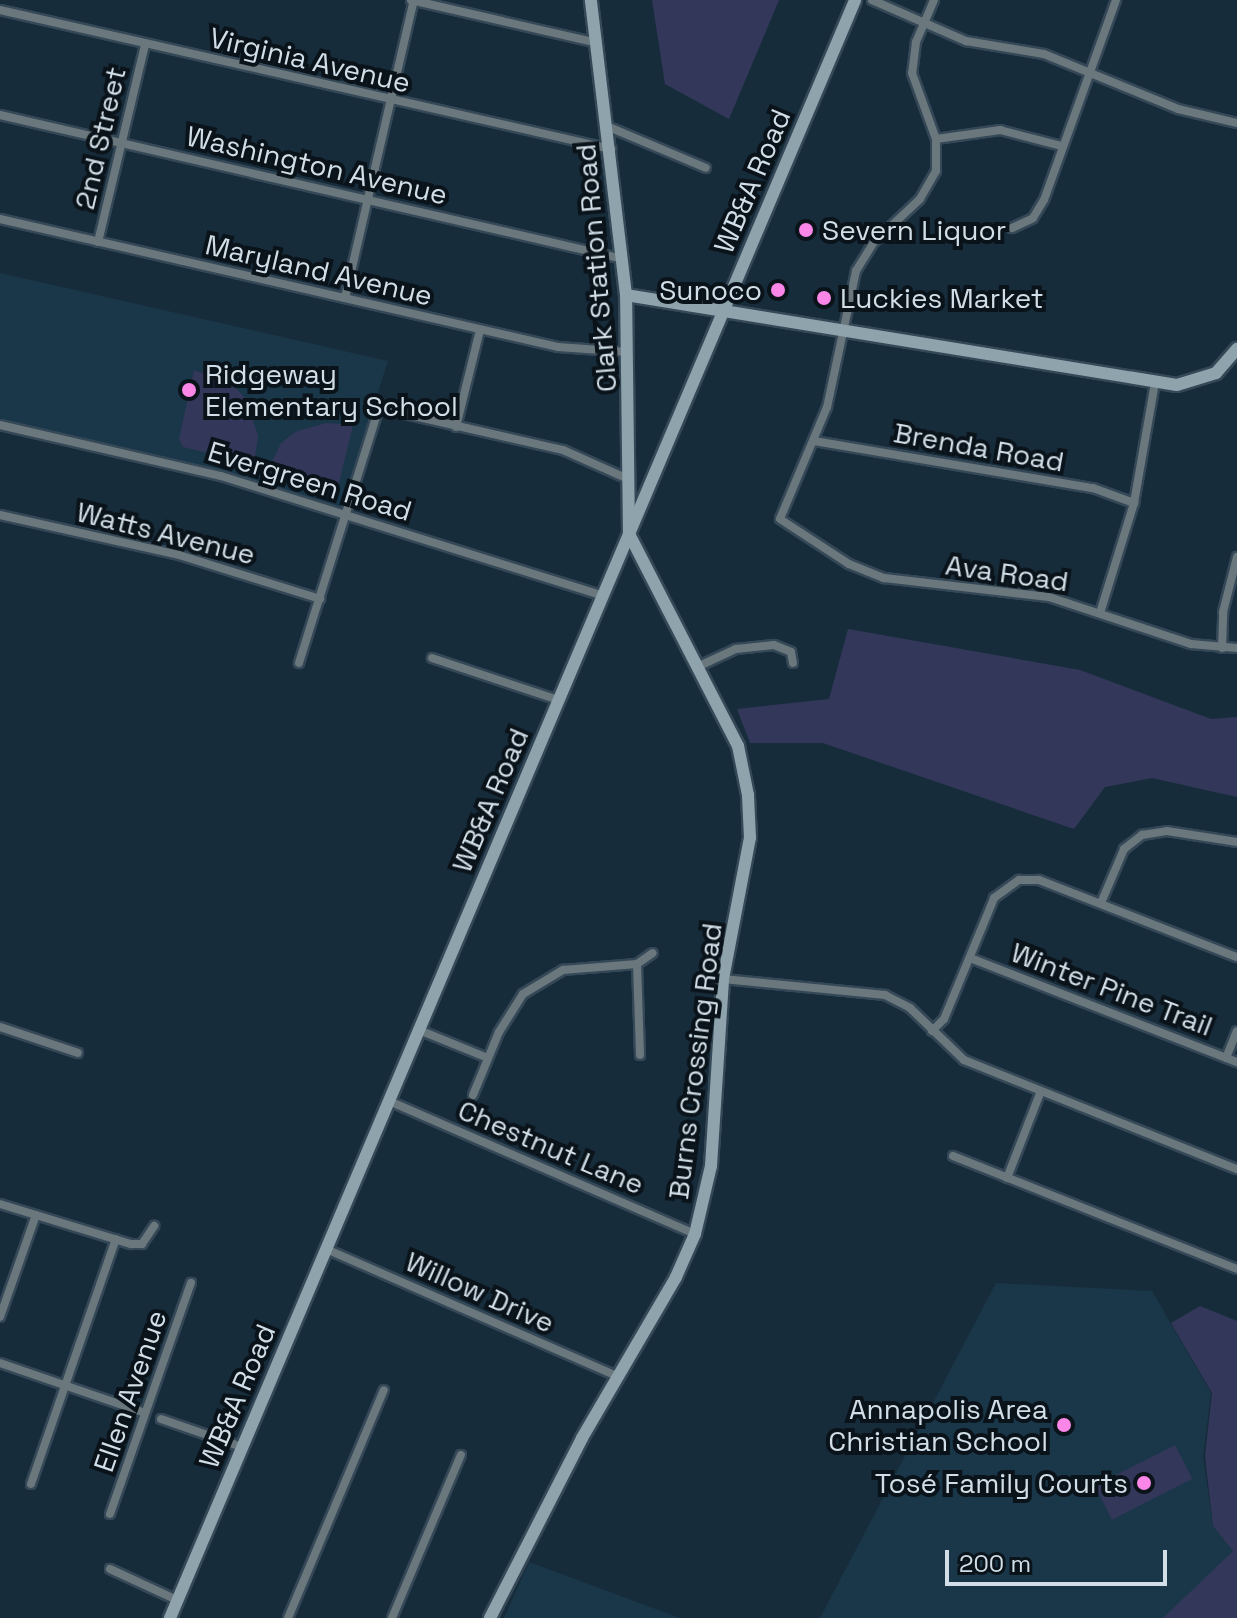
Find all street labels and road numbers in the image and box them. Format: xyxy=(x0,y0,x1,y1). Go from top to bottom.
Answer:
street label: Virginia Avenue xyxy=(206,21,414,99)
street label: 2nd Street xyxy=(67,64,133,212)
street label: WB&A Road xyxy=(707,104,797,258)
street label: Washington Avenue xyxy=(183,119,451,211)
street label: Clark Station Road xyxy=(568,142,624,394)
street label: Maryland Avenue xyxy=(202,228,436,312)
street label: Brenda Road xyxy=(891,415,1067,479)
street label: Evergreen Road xyxy=(204,434,416,528)
street label: Watts Avenue xyxy=(73,495,259,571)
street label: Ava Road xyxy=(943,548,1071,598)
street label: WB&A Road xyxy=(445,723,535,877)
street label: Burns Crossing Road xyxy=(661,921,729,1201)
street label: Winter Pine Trail xyxy=(1006,935,1218,1043)
street label: Chestnut Lane xyxy=(453,1093,649,1201)
street label: Willow Drive xyxy=(401,1244,559,1340)
street label: Ellen Avenue xyxy=(87,1305,173,1477)
street label: WB&A Road xyxy=(192,1319,282,1473)

